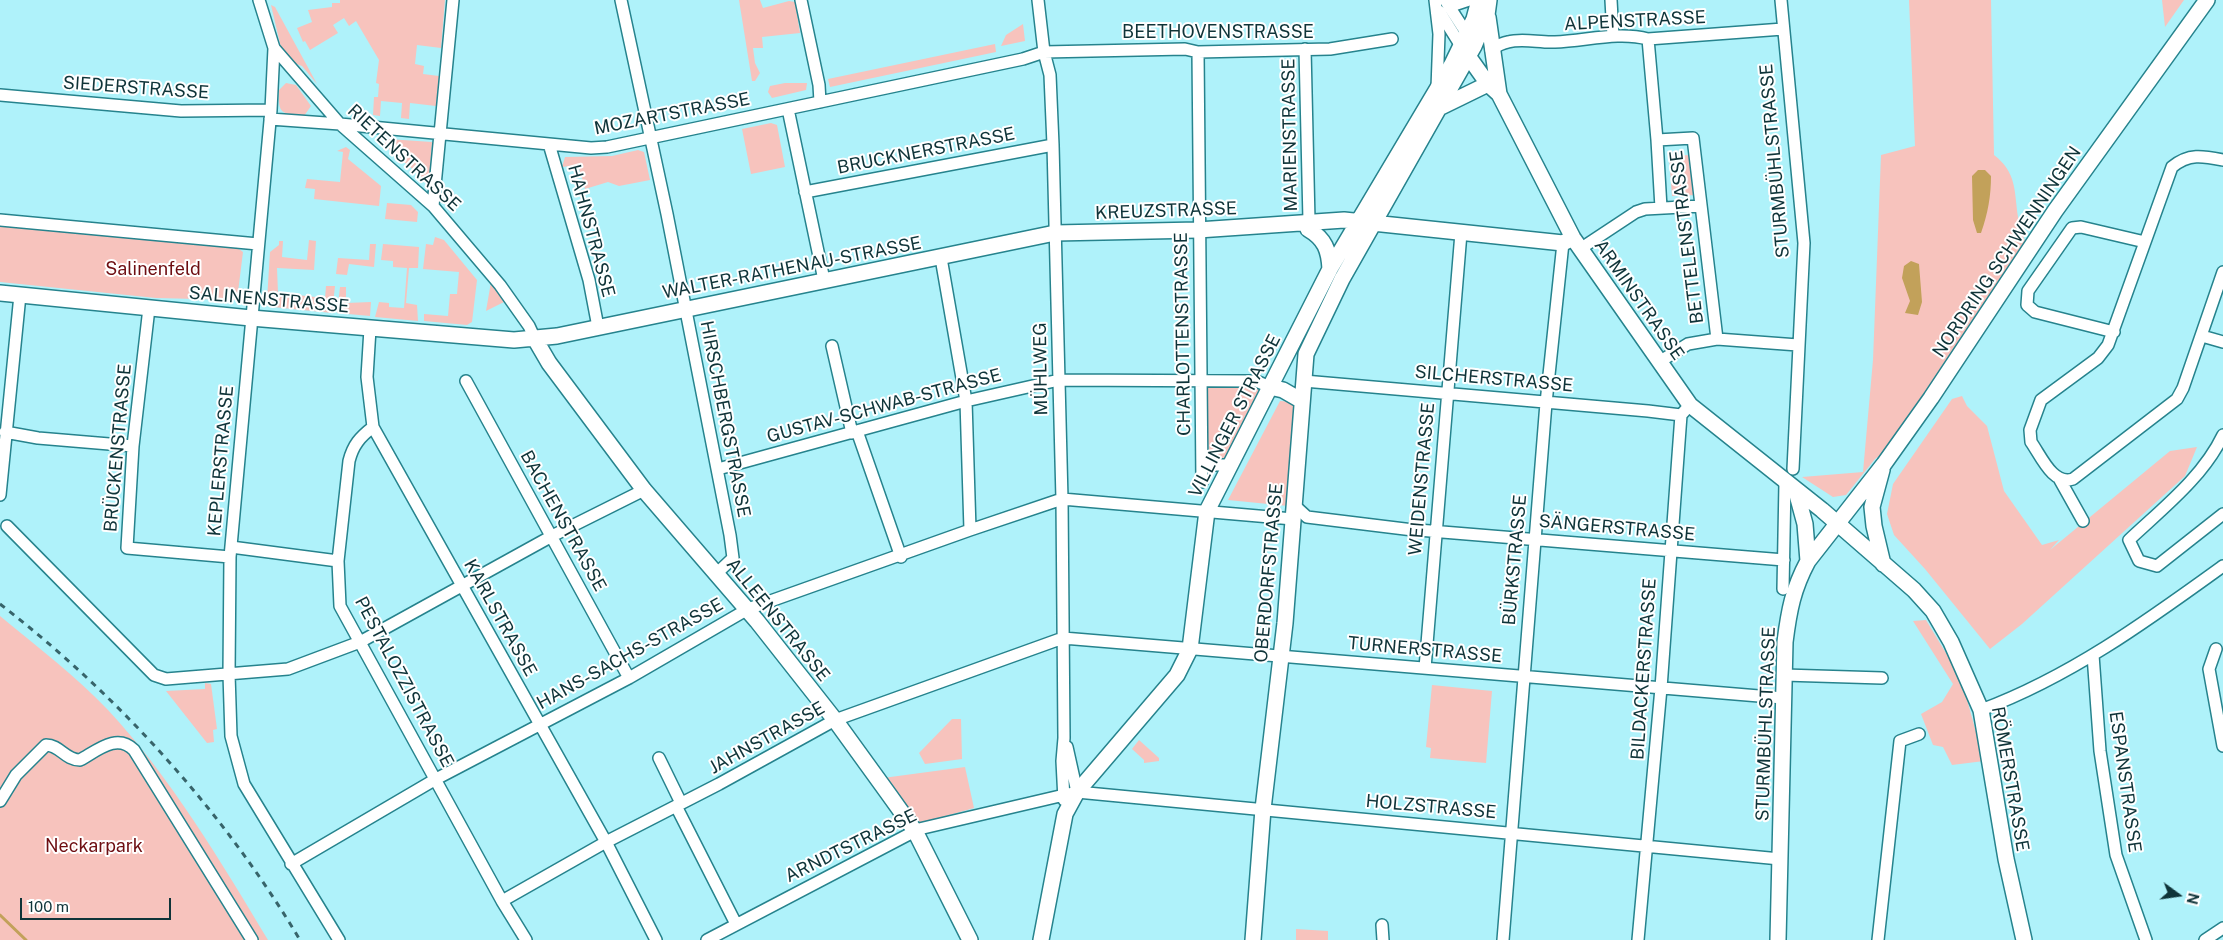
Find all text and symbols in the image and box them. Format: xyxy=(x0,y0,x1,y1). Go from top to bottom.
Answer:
street label: ALPENSTRASSE xyxy=(1564,6,1706,36)
street label: BEETHOVENSTRASSE xyxy=(1122,21,1314,43)
street label: MARIENSTRASSE xyxy=(1278,58,1302,212)
street label: STURMBÜHLSTRASSE xyxy=(1756,63,1794,259)
street label: SIEDERSTRASSE xyxy=(62,72,210,104)
street label: MOZARTSTRASSE xyxy=(592,88,752,140)
street label: RIETENSTRASSE xyxy=(343,100,465,216)
street label: BRUCKNERSTRASSE xyxy=(835,123,1017,179)
street label: NORDRING SCHWENNINGEN xyxy=(1928,142,2086,362)
street label: BETTELENSTRASSE xyxy=(1666,149,1708,325)
street label: HAHNSTRASSE xyxy=(563,162,619,300)
street label: KREUZSTRASSE xyxy=(1095,198,1237,224)
street label: WALTER-RATHENAU-STRASSE xyxy=(661,232,923,304)
street label: CHARLOTTENSTRASSE xyxy=(1170,232,1196,436)
street label: ARMINSTRASSE xyxy=(1589,236,1689,364)
park label: Salinenfeld xyxy=(105,258,201,280)
street label: SALINENSTRASSE xyxy=(188,282,350,318)
street label: HIRSCHBERGSTRASSE xyxy=(695,319,755,519)
street label: MÜHLWEG xyxy=(1029,322,1053,416)
street label: VILLINGER STRASSE xyxy=(1184,331,1286,501)
street label: SILCHERSTRASSE xyxy=(1414,361,1574,397)
street label: BRÜCKENSTRASSE xyxy=(100,363,136,533)
street label: GUSTAV-SCHWAB-STRASSE xyxy=(764,364,1004,448)
street label: KEPLERSTRASSE xyxy=(204,385,238,537)
street label: WEIDENSTRASSE xyxy=(1405,402,1439,556)
street label: BACHENSTRASSE xyxy=(515,447,611,595)
street label: OBERDORFSTRASSE xyxy=(1250,482,1288,664)
street label: BÜRKSTRASSE xyxy=(1499,494,1531,626)
street label: SÄNGERSTRASSE xyxy=(1538,510,1696,546)
street label: ALLEENSTRASSE xyxy=(722,554,834,686)
street label: KARLSTRASSE xyxy=(459,556,541,680)
street label: BILDACKERSTRASSE xyxy=(1627,577,1661,761)
street label: PESTALOZZISTRASSE xyxy=(350,593,458,771)
street label: HANS-SACHS-STRASSE xyxy=(533,594,727,714)
street label: STURMBÜHLSTRASSE xyxy=(1752,626,1780,822)
street label: TURNERSTRASSE xyxy=(1347,632,1503,668)
street label: JAHNSTRASSE xyxy=(705,697,829,779)
street label: RÖMERSTRASSE xyxy=(1987,705,2033,853)
street label: ESPANSTRASSE xyxy=(2104,710,2146,854)
street label: HOLZSTRASSE xyxy=(1365,791,1497,823)
street label: ARNDTSTRASSE xyxy=(782,805,920,887)
park label: Neckarpark xyxy=(45,835,143,857)
north arrow xyxy=(2153,870,2203,920)
scale bar xyxy=(22,888,174,920)
text: N xyxy=(2183,891,2202,906)
text: 100 m xyxy=(28,898,69,915)

